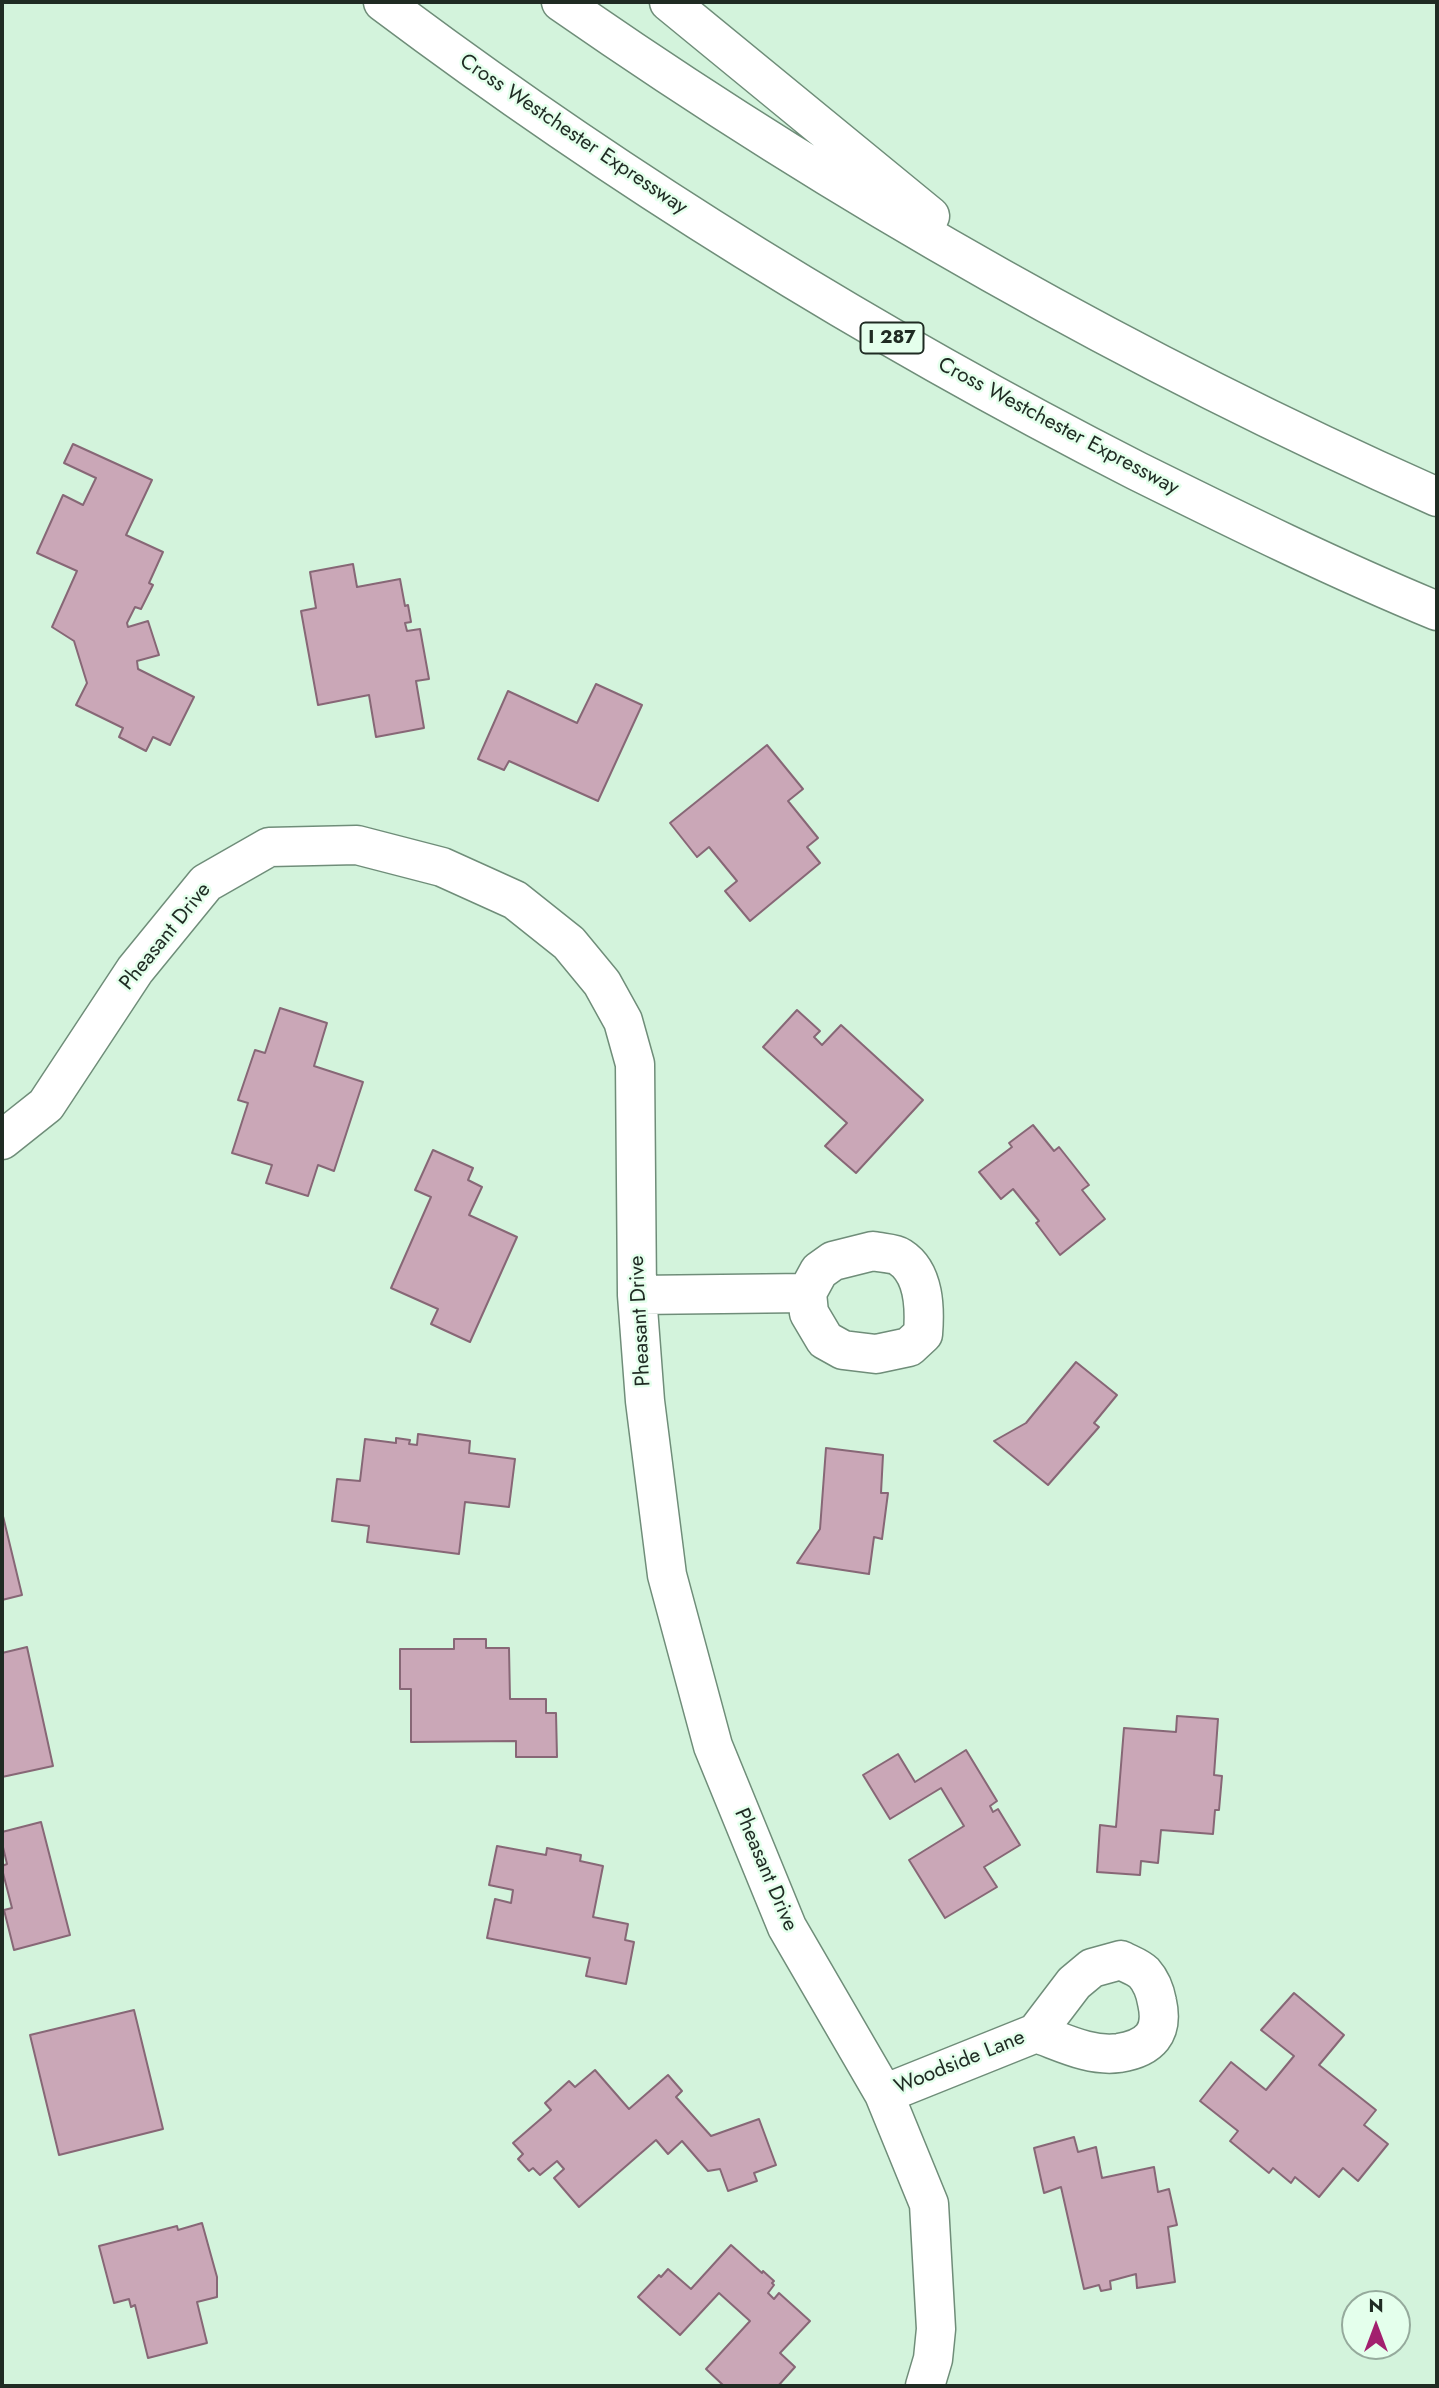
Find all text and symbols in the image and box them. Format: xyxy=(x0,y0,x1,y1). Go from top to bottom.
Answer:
street label: Cross Westchester Expressway xyxy=(454,49,692,221)
road number: I 287 xyxy=(860,322,924,354)
street label: Cross Westchester Expressway xyxy=(933,353,1183,501)
street label: Pheasant Drive xyxy=(115,878,217,996)
street label: Pheasant Drive xyxy=(625,1255,657,1387)
street label: Pheasant Drive xyxy=(728,1805,802,1935)
street label: Woodside Lane xyxy=(891,2025,1029,2101)
north arrow xyxy=(1341,2290,1411,2360)
text: N xyxy=(1368,2292,1384,2319)

